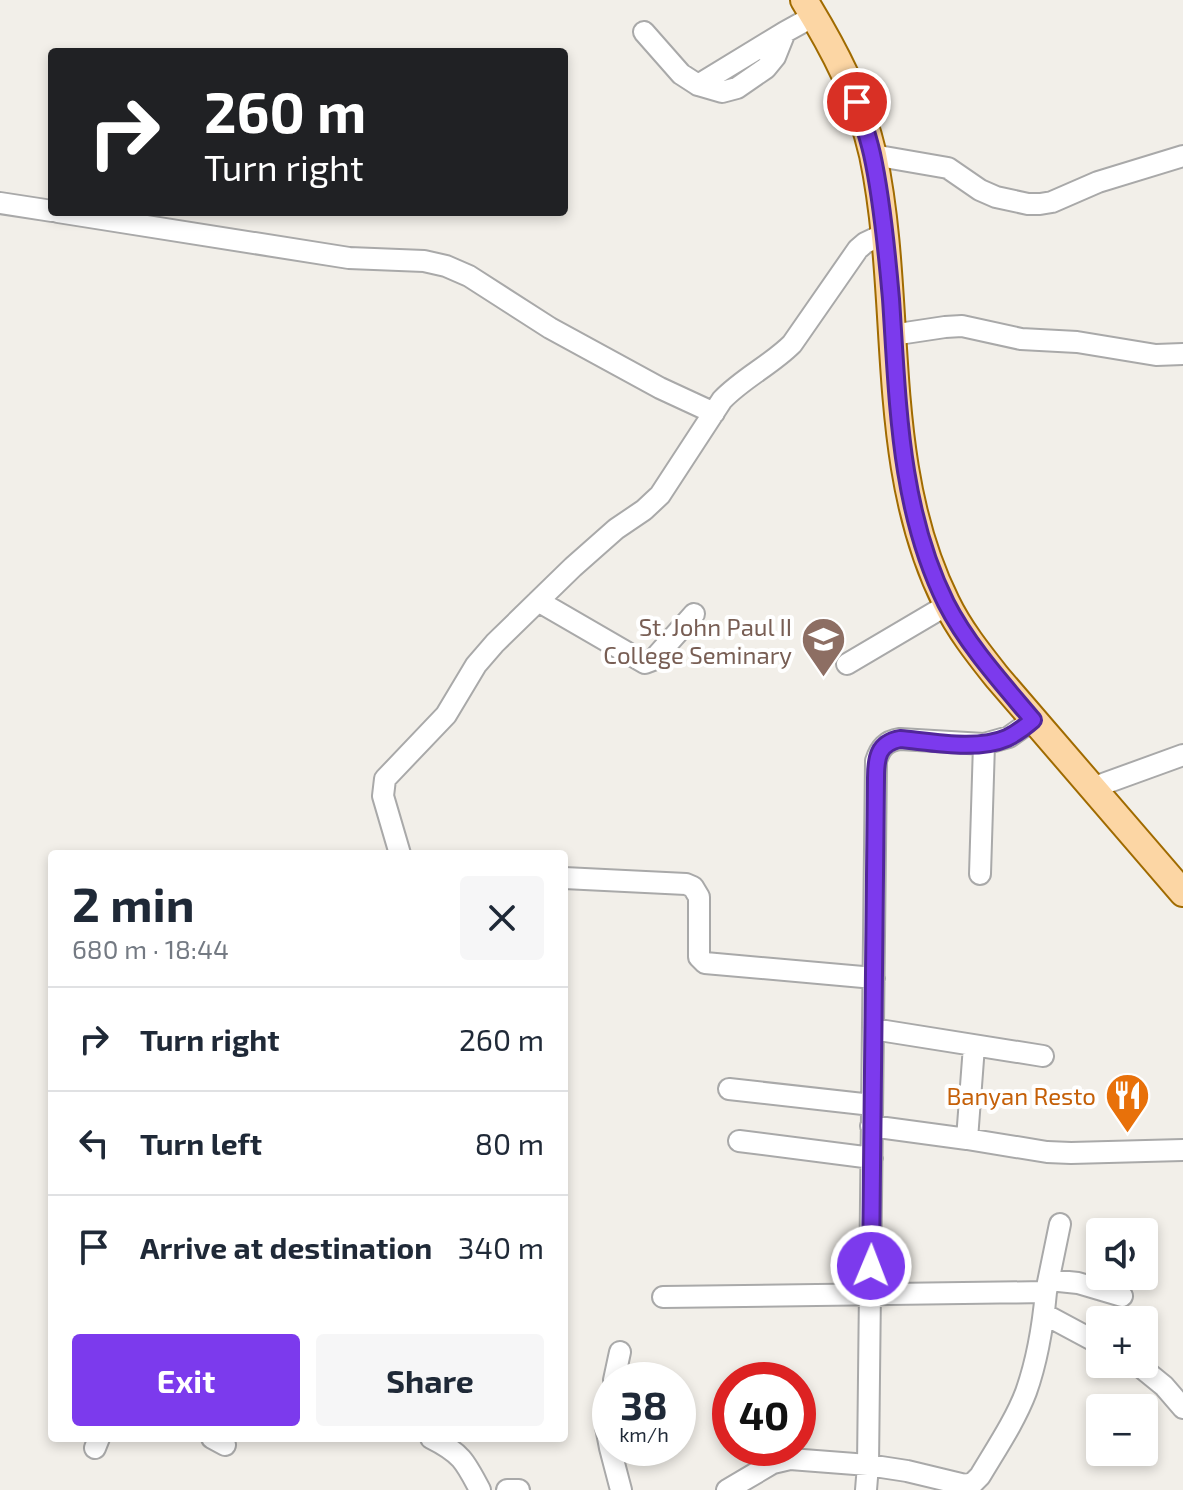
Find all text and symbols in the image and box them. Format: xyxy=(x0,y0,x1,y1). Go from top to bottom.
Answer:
pin xyxy=(823,68,891,136)
text: 260 m xyxy=(204,77,366,144)
icon: right xyxy=(72,80,176,184)
icon: arrive xyxy=(835,80,879,124)
text: Turn right xyxy=(204,145,364,188)
place label: St. John Paul II College Seminary xyxy=(603,612,792,669)
school or university icon: St. John Paul II College Seminary xyxy=(799,616,847,679)
text: 2 min xyxy=(72,874,195,932)
button: close xyxy=(460,876,544,960)
text: 680 m · 18:44 xyxy=(72,933,229,964)
icon: right xyxy=(72,1017,116,1061)
text: Turn right xyxy=(140,1021,280,1057)
text: 260 m xyxy=(459,1021,544,1057)
restaurant icon: Banyan Resto xyxy=(1103,1071,1151,1134)
place label: Banyan Resto xyxy=(946,1081,1096,1110)
icon: left xyxy=(72,1121,116,1165)
text: Turn left xyxy=(140,1125,262,1161)
text: 80 m xyxy=(475,1125,544,1161)
map controls xyxy=(1086,1218,1158,1466)
button: sound xyxy=(1086,1218,1158,1290)
position arrow xyxy=(829,1224,913,1308)
icon: arrive xyxy=(72,1225,116,1269)
text: Arrive at destination xyxy=(140,1229,432,1265)
text: 340 m xyxy=(458,1229,544,1265)
button: + xyxy=(1086,1306,1158,1378)
button: Exit xyxy=(72,1334,300,1426)
button: Share xyxy=(316,1334,544,1426)
speed limit sign: 40 xyxy=(712,1362,816,1466)
text: 38 xyxy=(620,1380,668,1428)
button: − xyxy=(1086,1394,1158,1466)
text: km/h xyxy=(619,1422,669,1446)

